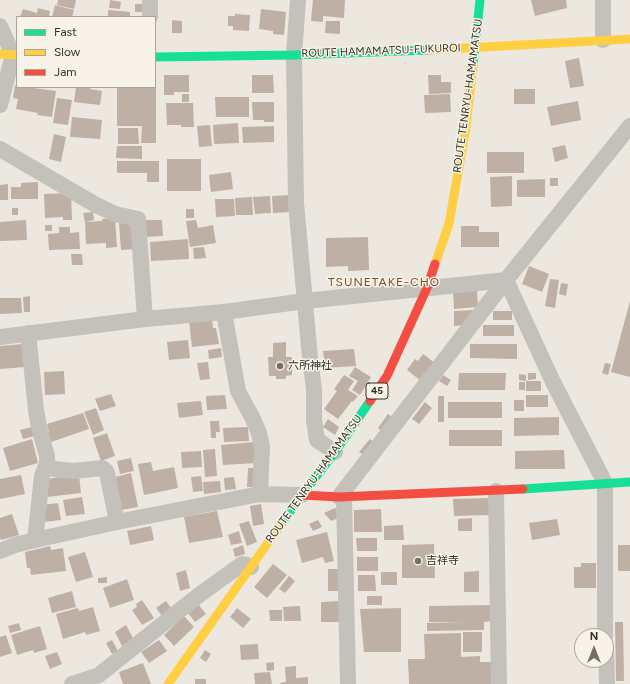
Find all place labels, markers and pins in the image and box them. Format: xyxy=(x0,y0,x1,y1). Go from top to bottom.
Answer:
place label: 六所神社 xyxy=(288,359,332,373)
marker: 六所神社 xyxy=(275,361,285,371)
place label: 吉祥寺 xyxy=(426,554,459,568)
marker: 吉祥寺 xyxy=(413,556,423,566)

